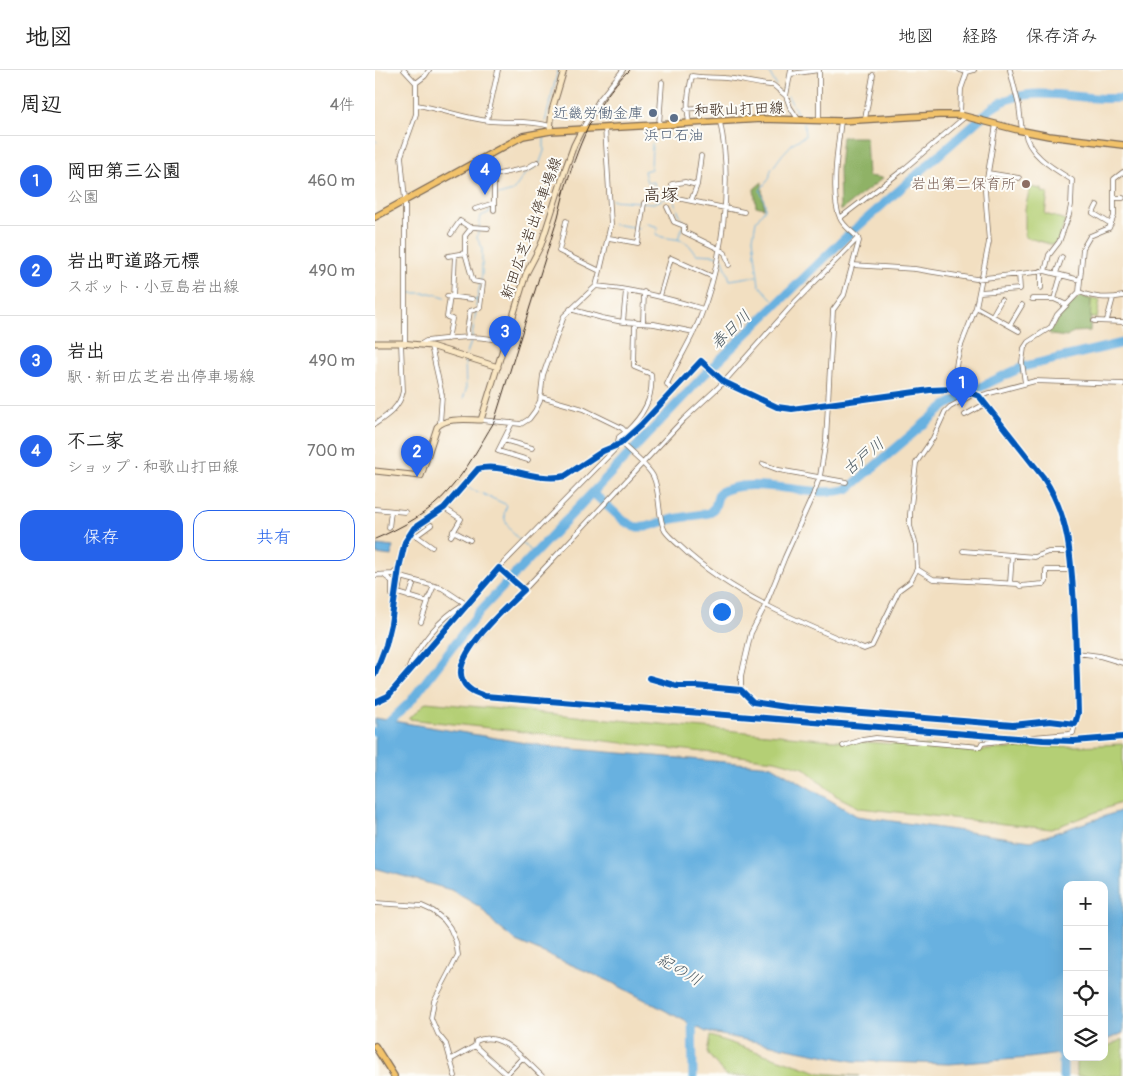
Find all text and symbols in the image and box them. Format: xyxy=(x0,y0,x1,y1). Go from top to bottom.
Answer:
text: 地図 xyxy=(25,23,73,52)
text: 地図 xyxy=(898,25,934,48)
text: 経路 xyxy=(962,25,998,48)
text: 保存済み xyxy=(1026,25,1098,48)
text: 周辺 xyxy=(20,91,62,118)
text: 4件 xyxy=(330,95,355,115)
street label: 和歌山打田線 xyxy=(694,98,784,121)
place label: 近畿労働金庫 xyxy=(553,104,643,123)
marker: 近畿労働金庫 xyxy=(647,107,659,119)
marker: 浜口石油 xyxy=(668,112,680,124)
place label: 浜口石油 xyxy=(644,126,704,145)
pin: 4 xyxy=(469,154,501,195)
street label: 新田広芝岩出停車場線 xyxy=(497,154,566,302)
text: 岡田第三公園 xyxy=(67,159,181,183)
text: 1 xyxy=(33,171,39,191)
text: 460 m xyxy=(308,171,355,191)
place label: 岩出第二保育所 xyxy=(911,175,1016,194)
marker: 岩出第二保育所 xyxy=(1020,178,1032,190)
district label: 高塚 xyxy=(643,184,679,207)
text: 公園 xyxy=(67,187,99,207)
text: 岩出町道路元標 xyxy=(67,249,200,273)
text: 2 xyxy=(32,261,40,281)
text: 490 m xyxy=(309,261,355,281)
text: スポット · 小豆島岩出線 xyxy=(67,277,239,297)
water label: 春日川 xyxy=(706,306,755,354)
pin: 3 xyxy=(489,316,521,357)
text: 岩出 xyxy=(67,339,105,363)
text: 3 xyxy=(32,351,40,371)
text: 490 m xyxy=(309,351,355,371)
text: 駅 · 新田広芝岩出停車場線 xyxy=(67,367,255,387)
pin: 1 xyxy=(946,367,978,408)
text: 不二家 xyxy=(67,429,124,453)
water label: 古戸川 xyxy=(839,434,888,480)
pin: 2 xyxy=(401,436,433,477)
text: 4 xyxy=(31,441,41,461)
text: 700 m xyxy=(307,441,355,461)
text: ショップ · 和歌山打田線 xyxy=(67,457,238,477)
button: 保存 xyxy=(20,510,183,561)
button: 共有 xyxy=(193,510,355,561)
your location xyxy=(709,599,735,625)
map controls xyxy=(1063,881,1108,1061)
button: + xyxy=(1063,881,1108,926)
button: − xyxy=(1063,926,1108,971)
water label: 紀の川 xyxy=(654,949,705,991)
button: locate xyxy=(1063,971,1108,1016)
button: layers xyxy=(1063,1016,1108,1061)

